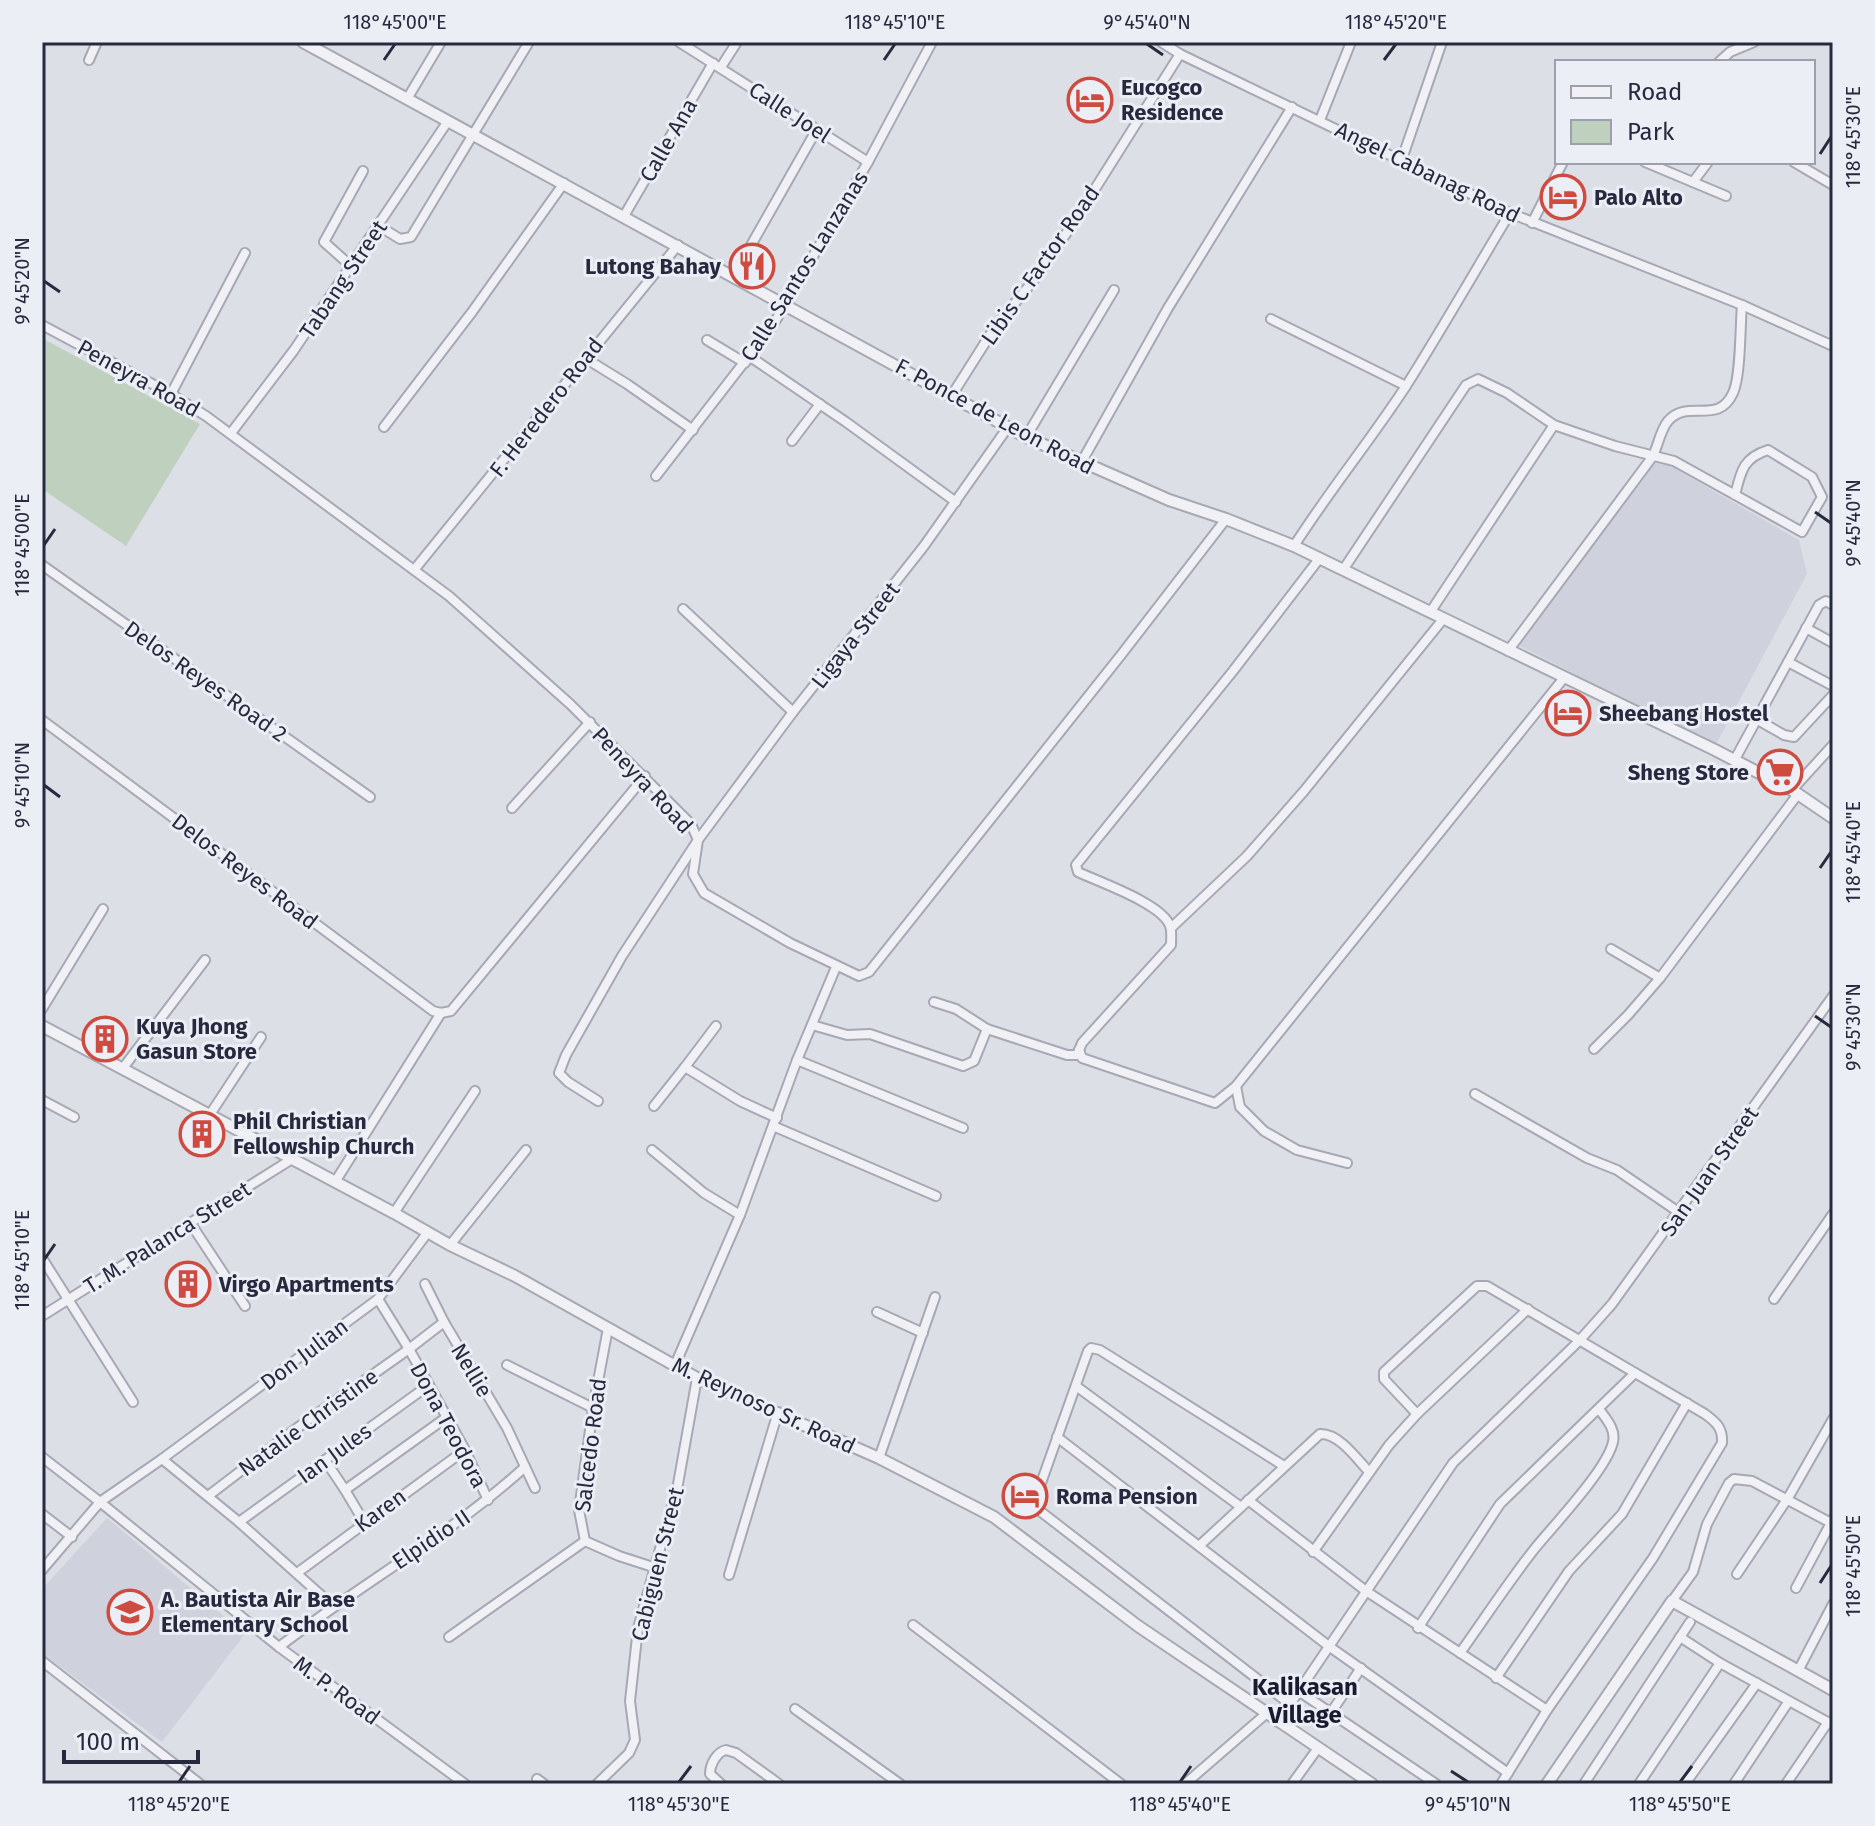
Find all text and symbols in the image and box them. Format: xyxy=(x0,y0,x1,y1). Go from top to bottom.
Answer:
text: 118°45'00"E xyxy=(343,10,447,34)
text: 118°45'10"E xyxy=(844,10,946,34)
text: 9°45'40"N xyxy=(1103,10,1191,34)
text: 118°45'20"E xyxy=(1345,10,1447,34)
legend xyxy=(1555,60,1815,164)
place label: Eucogco Residence xyxy=(1121,74,1224,126)
street label: Calle Joel xyxy=(744,76,836,149)
hotel icon: Eucogco Residence xyxy=(1066,76,1114,124)
text: Road xyxy=(1627,78,1682,106)
text: 118°45'30"E xyxy=(1841,86,1865,188)
street label: Calle Ana xyxy=(634,94,703,187)
street label: Angel Cabanag Road xyxy=(1331,116,1525,229)
text: Park xyxy=(1627,118,1675,146)
street label: Calle Santos Lanzanas xyxy=(735,166,874,367)
hotel icon: Palo Alto xyxy=(1539,173,1587,221)
street label: Libis C Factor Road xyxy=(975,180,1105,350)
place label: Palo Alto xyxy=(1594,184,1683,211)
street label: Tabang Street xyxy=(294,215,393,344)
text: 9°45'20"N xyxy=(10,237,34,325)
restaurant icon: Lutong Bahay xyxy=(728,242,776,290)
place label: Lutong Bahay xyxy=(585,253,722,280)
street label: F. Heredero Road xyxy=(484,332,609,482)
street label: Peneyra Road xyxy=(73,334,205,423)
street label: F. Ponce de Leon Road xyxy=(891,353,1099,480)
text: 9°45'40"N xyxy=(1841,479,1865,567)
text: 118°45'00"E xyxy=(10,493,34,597)
street label: Ligaya Street xyxy=(805,577,905,694)
street label: Delos Reyes Road 2 xyxy=(119,615,292,748)
hotel icon: Sheebang Hostel xyxy=(1544,689,1592,737)
place label: Sheebang Hostel xyxy=(1599,700,1769,727)
street label: Peneyra Road xyxy=(586,721,699,839)
text: 9°45'10"N xyxy=(10,742,34,828)
supermarket icon: Sheng Store xyxy=(1756,748,1804,796)
place label: Sheng Store xyxy=(1628,759,1749,786)
text: 118°45'40"E xyxy=(1841,801,1865,903)
street label: Delos Reyes Road xyxy=(166,808,323,935)
text: 9°45'30"N xyxy=(1841,983,1865,1071)
place label: Kuya Jhong Gasun Store xyxy=(136,1013,257,1065)
building icon: Kuya Jhong Gasun Store xyxy=(81,1015,129,1063)
street label: San Juan Street xyxy=(1655,1101,1764,1242)
place label: Phil Christian Fellowship Church xyxy=(233,1108,414,1160)
building icon: Phil Christian Fellowship Church xyxy=(178,1110,226,1158)
street label: T. M. Palanca Street xyxy=(79,1175,256,1300)
text: 118°45'10"E xyxy=(10,1209,34,1311)
building icon: Virgo Apartments xyxy=(164,1260,212,1308)
place label: Virgo Apartments xyxy=(218,1271,394,1298)
street label: Don Julian xyxy=(255,1313,353,1396)
street label: Nellie xyxy=(445,1338,498,1402)
street label: M. Reynoso Sr. Road xyxy=(668,1351,860,1460)
street label: Dona Teodora xyxy=(404,1358,493,1493)
street label: Natalie Christine xyxy=(233,1363,383,1482)
street label: Salcedo Road xyxy=(569,1377,612,1514)
street label: Ian Jules xyxy=(292,1417,377,1489)
hotel icon: Roma Pension xyxy=(1001,1472,1049,1520)
street label: Karen xyxy=(349,1483,411,1538)
place label: Roma Pension xyxy=(1056,1483,1198,1510)
street label: Cabiguen Street xyxy=(625,1484,690,1644)
street label: Elpidio II xyxy=(387,1504,475,1575)
text: 118°45'50"E xyxy=(1841,1515,1865,1617)
place label: A. Bautista Air Base Elementary School xyxy=(160,1586,355,1638)
school or university icon: A. Bautista Air Base Elementary School xyxy=(106,1588,154,1636)
street label: M. P. Road xyxy=(288,1650,385,1731)
district label: Kalikasan Village xyxy=(1252,1673,1358,1729)
scale bar xyxy=(64,1714,198,1764)
text: 100 m xyxy=(76,1728,140,1756)
text: 118°45'20"E xyxy=(128,1792,230,1816)
text: 118°45'30"E xyxy=(628,1792,730,1816)
text: 118°45'40"E xyxy=(1129,1792,1231,1816)
text: 9°45'10"N xyxy=(1425,1792,1511,1816)
text: 118°45'50"E xyxy=(1629,1792,1731,1816)

